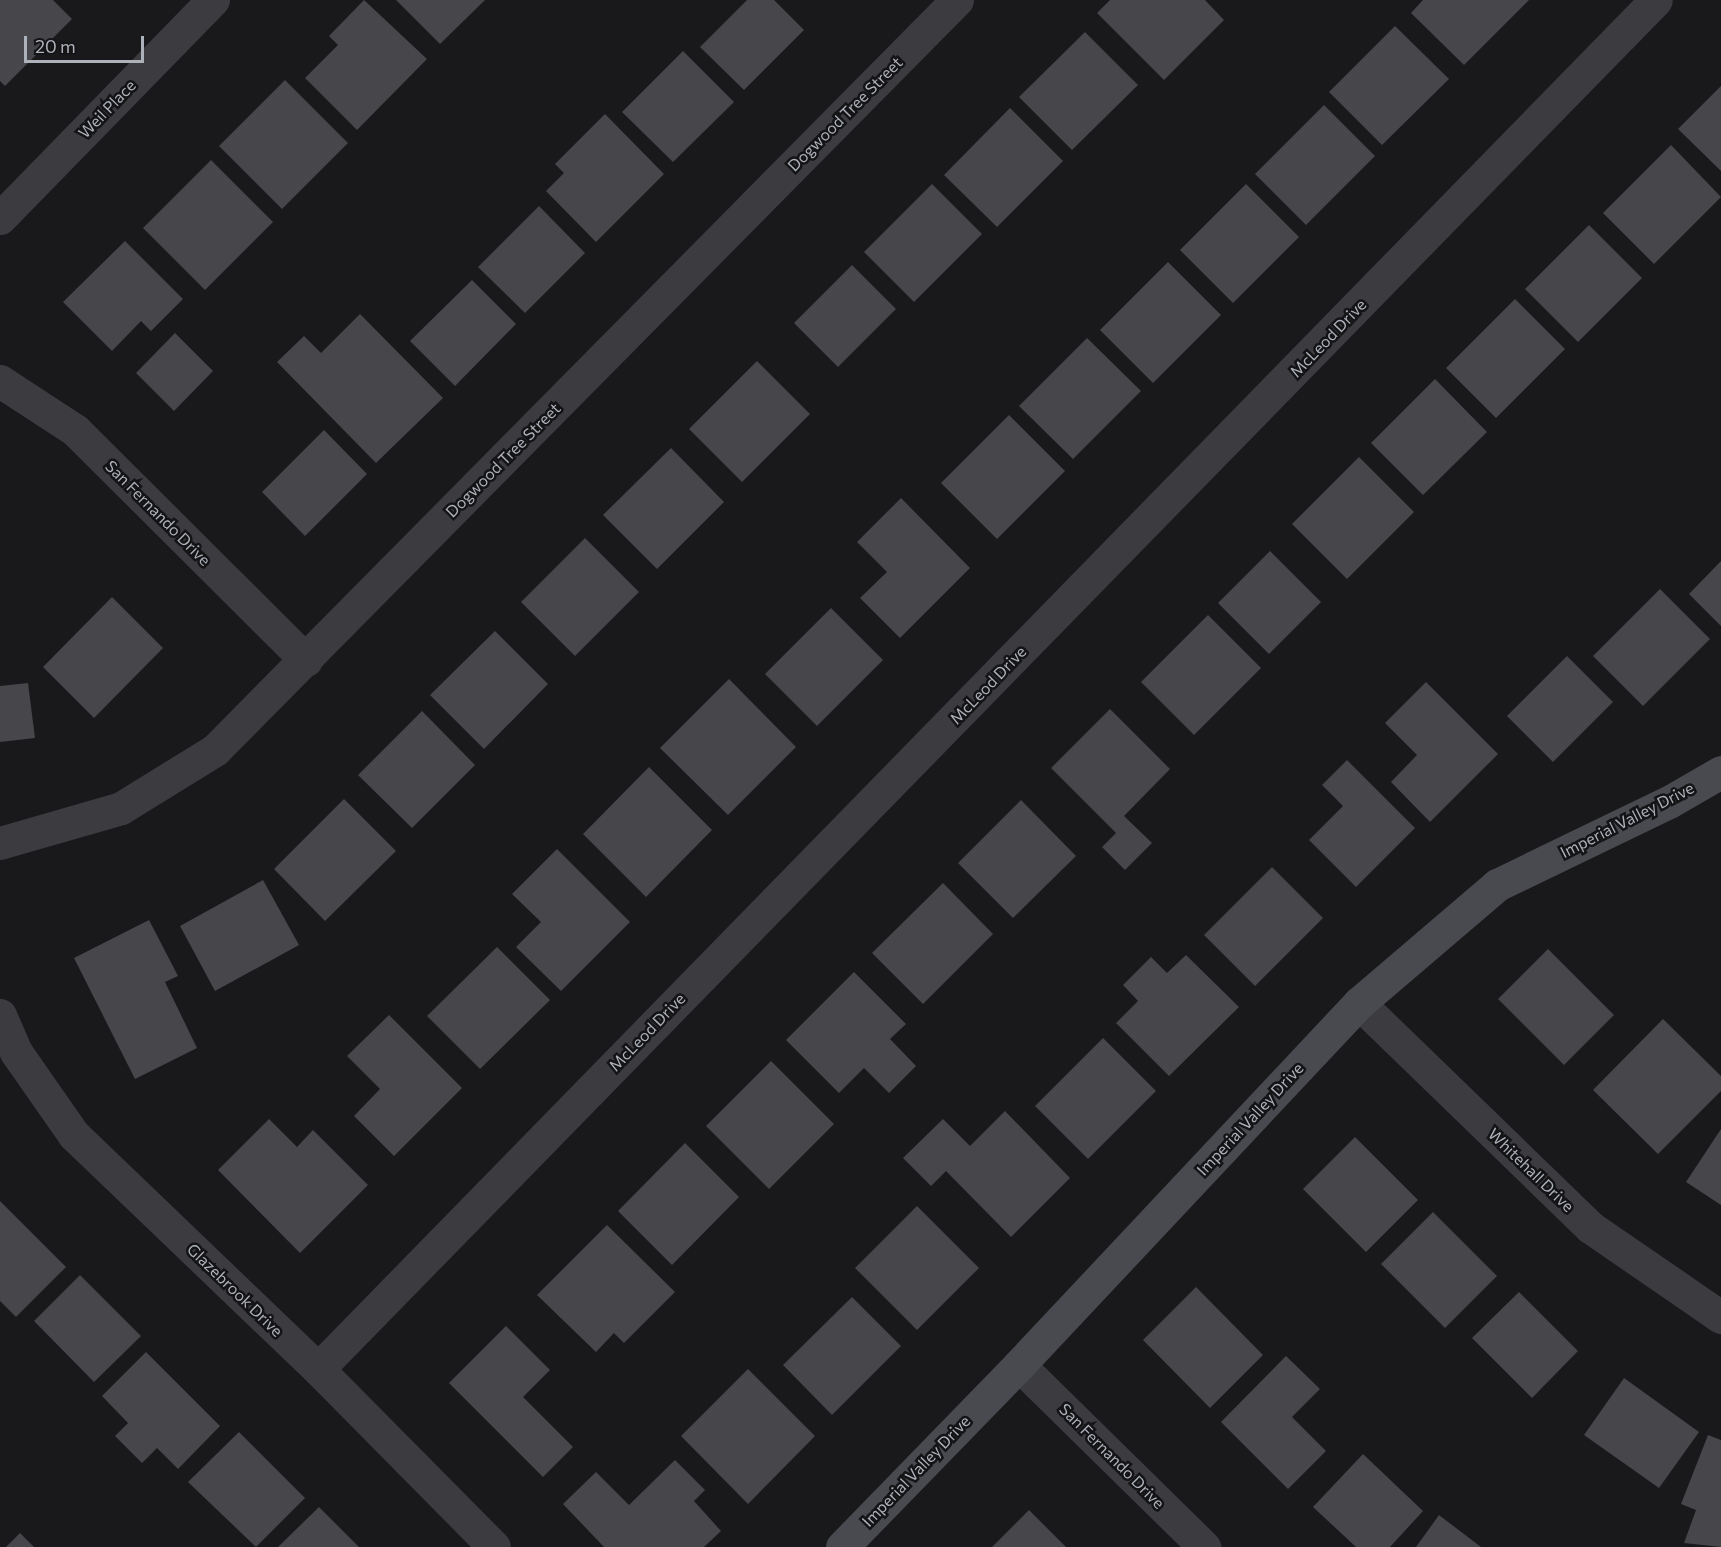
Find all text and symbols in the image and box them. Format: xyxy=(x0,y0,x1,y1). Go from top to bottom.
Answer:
scale bar xyxy=(27,24,147,62)
text: 20 m xyxy=(35,35,76,57)
street label: Dogwood Tree Street xyxy=(784,53,906,175)
street label: Weil Place xyxy=(74,76,140,142)
street label: McLeod Drive xyxy=(1286,295,1370,381)
street label: Dogwood Tree Street xyxy=(442,399,564,521)
street label: San Fernando Drive xyxy=(101,456,215,570)
street label: McLeod Drive xyxy=(946,642,1030,728)
street label: Imperial Valley Drive xyxy=(1557,778,1697,862)
street label: McLeod Drive xyxy=(605,989,689,1075)
street label: Imperial Valley Drive xyxy=(1193,1059,1307,1179)
street label: Whitehall Drive xyxy=(1484,1124,1578,1216)
street label: Glazebrook Drive xyxy=(183,1239,287,1341)
street label: San Fernando Drive xyxy=(1055,1399,1169,1513)
street label: Imperial Valley Drive xyxy=(858,1411,974,1531)

